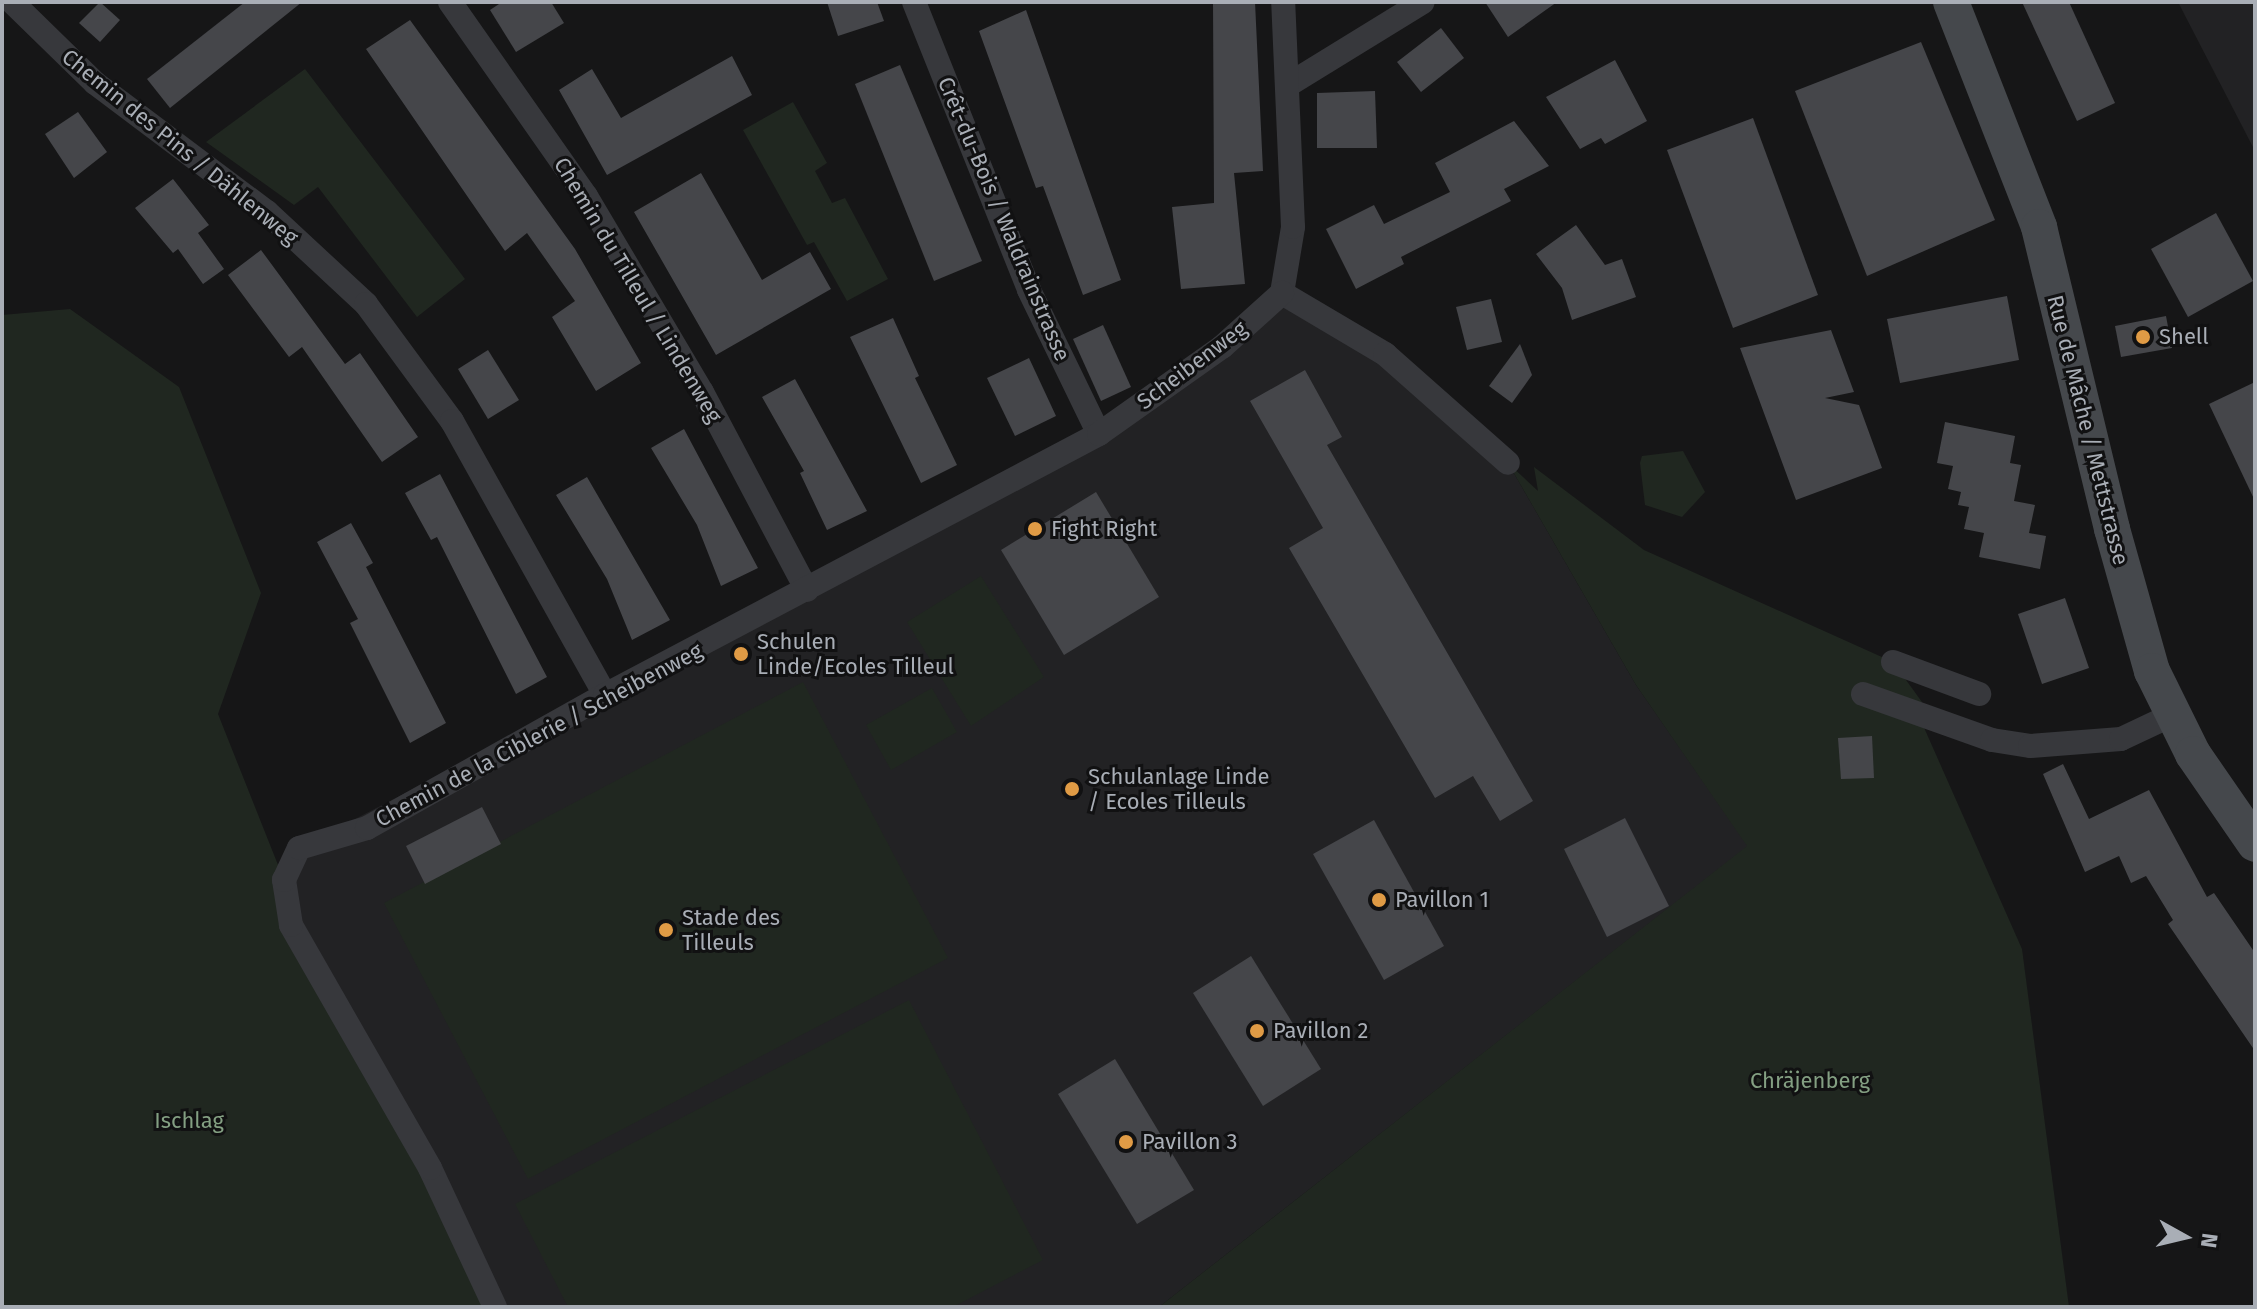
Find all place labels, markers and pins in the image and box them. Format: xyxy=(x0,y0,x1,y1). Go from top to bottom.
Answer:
place label: Shell xyxy=(2159,324,2209,350)
marker: Shell xyxy=(2134,328,2152,346)
place label: Fight Right xyxy=(1051,516,1157,542)
marker: Fight Right xyxy=(1026,520,1044,538)
place label: Schulen Linde/Ecoles Tilleul xyxy=(757,628,954,680)
marker: Schulen Linde/Ecoles Tilleul xyxy=(732,645,750,663)
place label: Schulanlage Linde / Ecoles Tilleuls xyxy=(1088,763,1270,814)
marker: Schulanlage Linde / Ecoles Tilleuls xyxy=(1063,780,1081,798)
place label: Pavillon 1 xyxy=(1395,887,1489,913)
marker: Pavillon 1 xyxy=(1370,891,1388,909)
place label: Stade des Tilleuls xyxy=(682,904,780,956)
marker: Stade des Tilleuls xyxy=(657,921,675,939)
place label: Pavillon 2 xyxy=(1273,1018,1368,1044)
marker: Pavillon 2 xyxy=(1248,1022,1266,1040)
place label: Pavillon 3 xyxy=(1142,1129,1238,1155)
marker: Pavillon 3 xyxy=(1117,1133,1135,1151)

